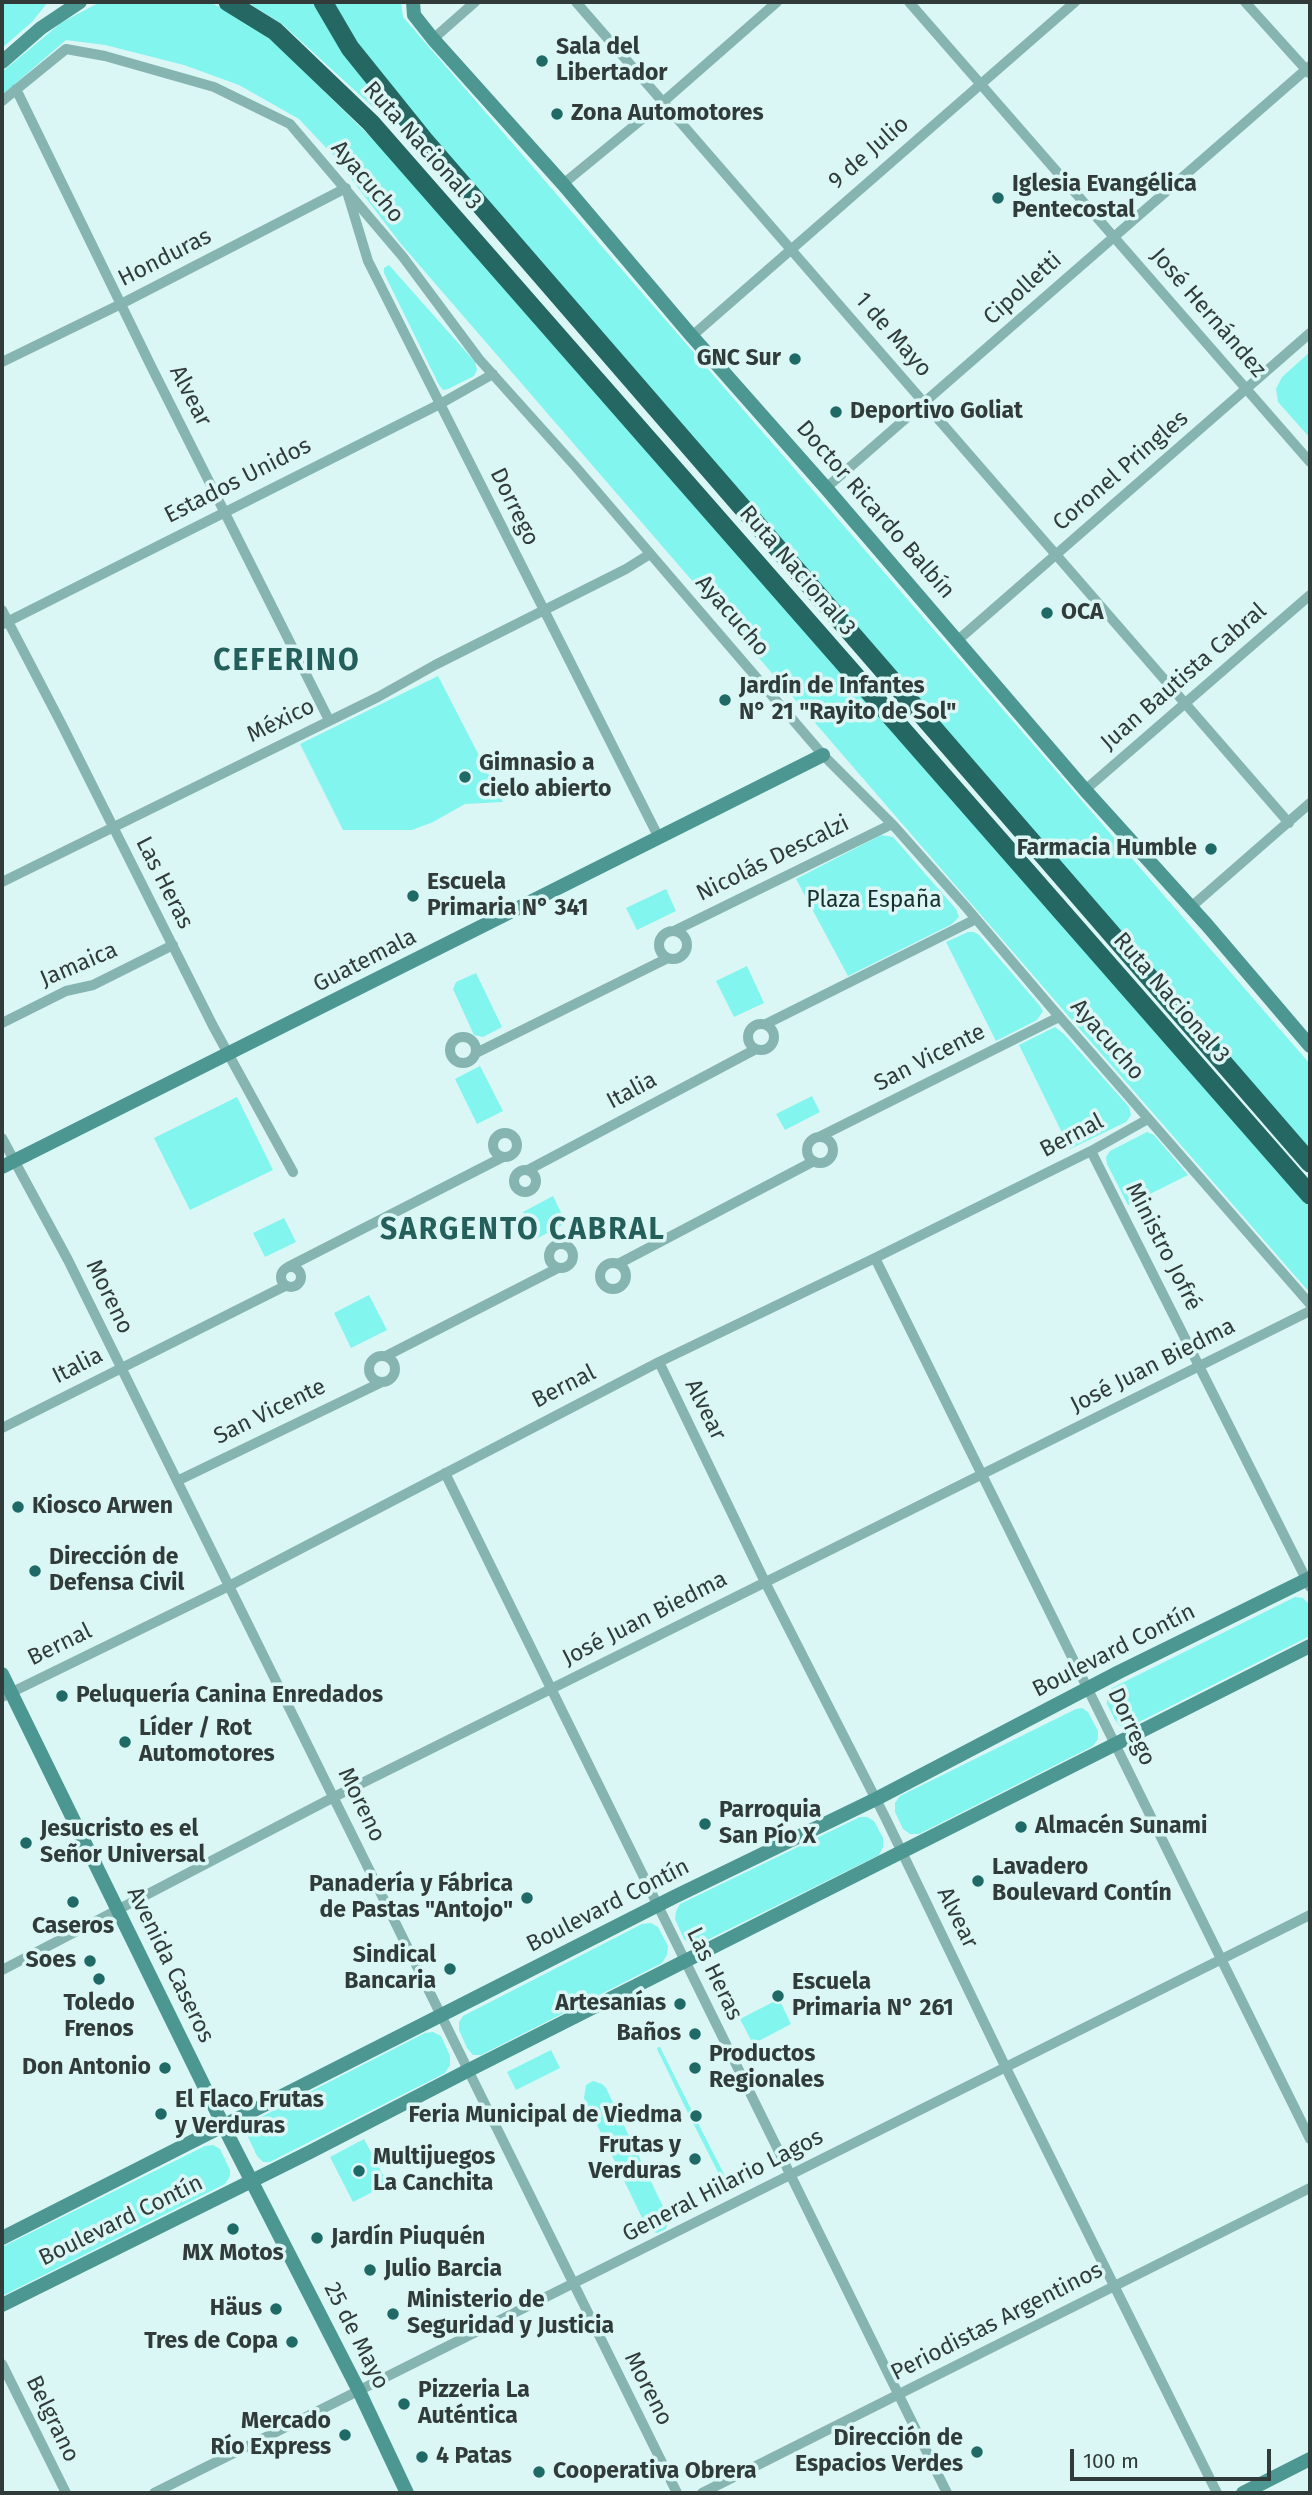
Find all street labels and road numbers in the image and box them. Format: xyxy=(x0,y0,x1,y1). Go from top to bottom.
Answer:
street label: Ruta Nacional 3 xyxy=(357,76,487,216)
street label: 9 de Julio xyxy=(823,111,915,195)
street label: Ayacucho xyxy=(325,135,409,229)
street label: Honduras xyxy=(114,223,216,293)
street label: José Hernández xyxy=(1144,243,1272,383)
street label: Cipolletti xyxy=(978,247,1068,331)
street label: 1 de Mayo xyxy=(849,287,937,383)
street label: Alvear xyxy=(163,361,217,431)
street label: Coronel Pringles xyxy=(1048,405,1194,537)
street label: Doctor Ricardo Balbín xyxy=(790,415,960,605)
street label: Estados Unidos xyxy=(160,432,316,530)
street label: Dorrego xyxy=(483,464,545,550)
street label: Ruta Nacional 3 xyxy=(733,500,861,642)
street label: Ayacucho xyxy=(689,570,775,662)
street label: Juan Bautista Cabral xyxy=(1095,598,1273,756)
street label: México xyxy=(243,693,319,749)
street label: Nicolás Descalzi xyxy=(692,810,854,908)
street label: Las Heras xyxy=(129,832,199,934)
street label: Guatemala xyxy=(309,923,421,999)
street label: Ruta Nacional 3 xyxy=(1107,927,1235,1069)
street label: Jamaica xyxy=(36,936,122,994)
street label: Ayacucho xyxy=(1064,994,1150,1086)
street label: San Vicente xyxy=(870,1018,990,1098)
street label: Italia xyxy=(602,1066,662,1116)
street label: Bernal xyxy=(1036,1108,1108,1164)
street label: Ministro Jofré xyxy=(1119,1178,1207,1316)
street label: Moreno xyxy=(79,1255,139,1339)
street label: José Juan Biedma xyxy=(1066,1313,1240,1419)
street label: Italia xyxy=(48,1342,108,1390)
street label: Bernal xyxy=(527,1359,601,1415)
street label: San Vicente xyxy=(210,1373,330,1451)
street label: Alvear xyxy=(678,1375,732,1445)
street label: José Juan Biedma xyxy=(558,1566,732,1672)
street label: Boulevard Contín xyxy=(1028,1598,1200,1704)
street label: Bernal xyxy=(23,1618,97,1672)
street label: Dorrego xyxy=(1101,1684,1161,1770)
street label: Moreno xyxy=(331,1763,391,1847)
street label: Boulevard Contín xyxy=(522,1853,694,1959)
street label: Avenida Caseros xyxy=(120,1883,220,2047)
street label: Alvear xyxy=(930,1883,984,1953)
street label: Las Heras xyxy=(680,1923,748,2025)
street label: General Hilario Lagos xyxy=(618,2123,828,2249)
street label: Boulevard Contín xyxy=(35,2169,207,2273)
street label: Periodistas Argentinos xyxy=(886,2257,1108,2387)
street label: 25 de Mayo xyxy=(317,2278,395,2394)
street label: Moreno xyxy=(618,2348,678,2430)
street label: Belgrano xyxy=(19,2371,85,2467)

